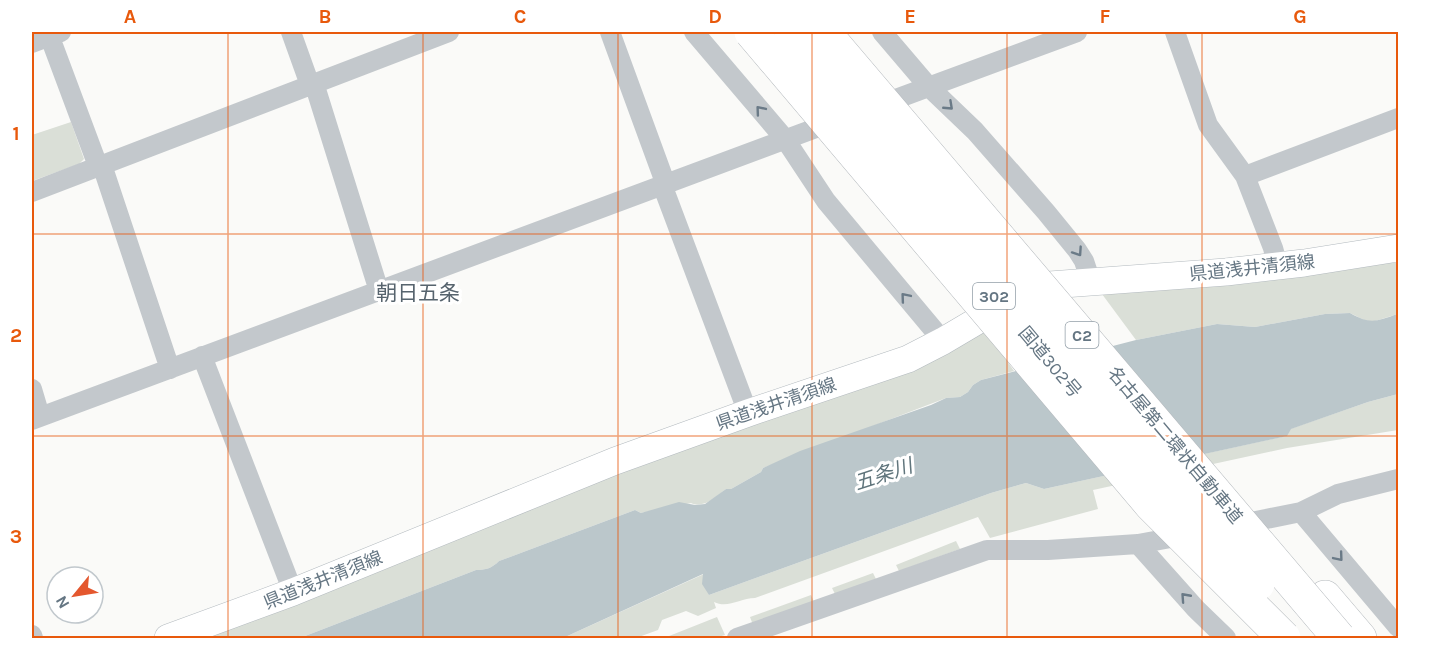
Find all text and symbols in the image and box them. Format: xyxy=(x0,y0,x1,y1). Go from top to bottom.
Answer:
text: A xyxy=(124,5,137,28)
text: B xyxy=(319,5,331,28)
text: C xyxy=(514,5,526,28)
text: D xyxy=(708,5,722,28)
text: E xyxy=(904,5,916,28)
text: F xyxy=(1100,5,1111,28)
text: G xyxy=(1293,5,1307,28)
one-way arrow xyxy=(942,99,953,110)
one-way arrow xyxy=(757,106,768,117)
text: 1 xyxy=(12,122,20,145)
one-way arrow xyxy=(1071,245,1082,256)
street label: 県道浅井清須線 xyxy=(1188,250,1316,286)
district label: 朝日五条 xyxy=(376,281,460,305)
road number: 302 xyxy=(973,283,1015,309)
one-way arrow xyxy=(902,293,913,304)
street label: 国道302号 xyxy=(1014,322,1086,402)
road number: C2 xyxy=(1066,322,1098,348)
text: 2 xyxy=(10,324,22,347)
street label: 名古屋第二環状自動車道 xyxy=(1103,362,1247,528)
street label: 県道浅井清須線 xyxy=(713,373,839,435)
water label: 五条川 xyxy=(851,454,917,495)
text: 3 xyxy=(10,525,22,548)
street label: 県道浅井清須線 xyxy=(260,546,386,614)
one-way arrow xyxy=(1332,550,1343,561)
north arrow xyxy=(45,565,105,625)
text: N xyxy=(51,593,74,612)
one-way arrow xyxy=(1181,593,1192,603)

